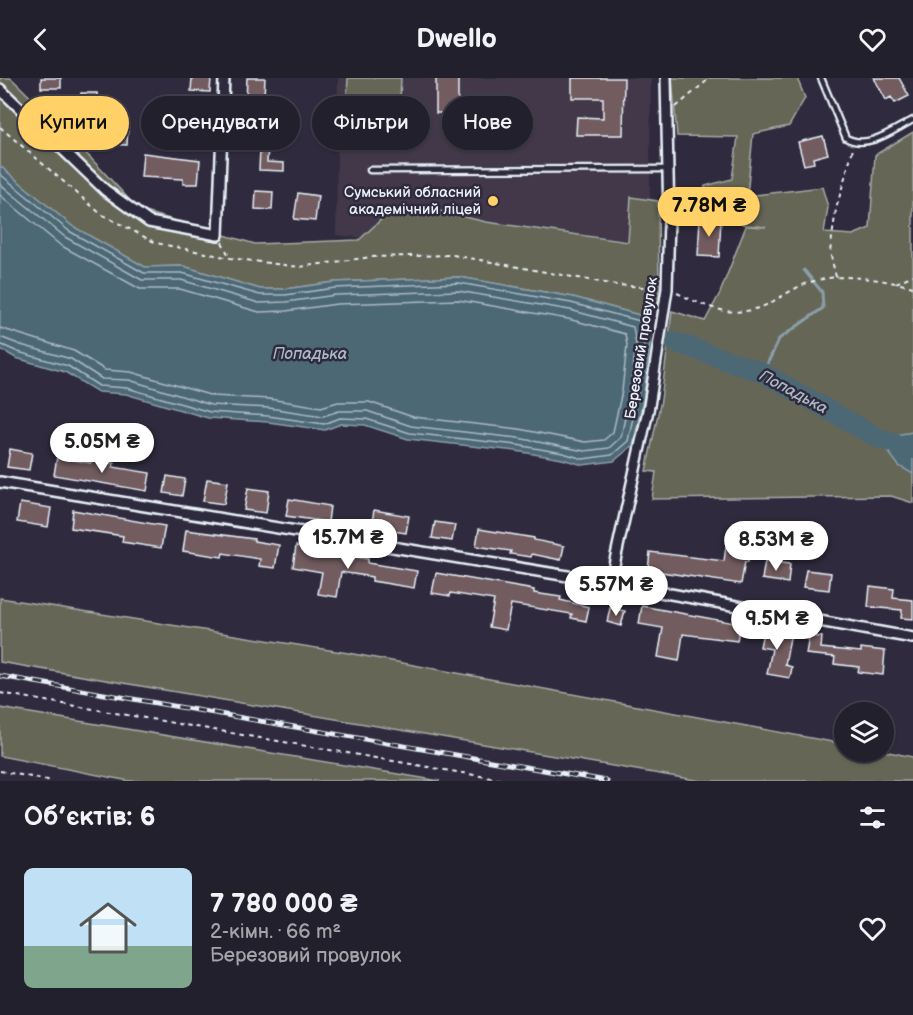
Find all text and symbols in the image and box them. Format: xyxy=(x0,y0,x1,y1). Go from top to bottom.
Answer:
icon: back xyxy=(24,23,57,56)
text: Dwello xyxy=(416,23,497,55)
icon: heart xyxy=(856,23,889,56)
chip: Купити xyxy=(18,96,129,150)
chip: Орендувати xyxy=(141,96,300,150)
chip: Фільтри xyxy=(312,96,430,150)
chip: Нове xyxy=(442,96,533,150)
place label: Сумський обласний академічний ліцей xyxy=(344,183,481,219)
pin: 7.78M ₴ xyxy=(654,187,764,238)
marker: Сумський обласний академічний ліцей xyxy=(486,194,500,208)
text: 7.78M ₴ xyxy=(672,194,746,218)
street label: Березовий провулок xyxy=(621,276,662,420)
water label: Попадька xyxy=(273,345,347,364)
water label: Попадька xyxy=(756,366,831,418)
pin: 5.05M ₴ xyxy=(47,423,157,474)
text: 5.05M ₴ xyxy=(64,430,140,454)
pin: 15.7M ₴ xyxy=(293,519,403,570)
pin: 8.53M ₴ xyxy=(721,521,831,572)
text: 15.7M ₴ xyxy=(312,526,384,550)
text: 8.53M ₴ xyxy=(738,528,814,552)
pin: 5.57M ₴ xyxy=(561,566,671,617)
text: 5.57M ₴ xyxy=(579,573,653,597)
pin: 9.5M ₴ xyxy=(728,600,826,651)
text: 9.5M ₴ xyxy=(745,607,809,631)
map controls xyxy=(834,702,894,762)
button: layers xyxy=(834,702,894,762)
icon: filters xyxy=(856,801,889,834)
text: Об’єктів: 6 xyxy=(24,802,155,833)
text: 7 780 000 ₴ xyxy=(210,889,358,920)
icon: home xyxy=(72,892,144,964)
icon: heart xyxy=(856,912,889,945)
text: 2-кімн. · 66 m² xyxy=(210,920,341,944)
text: Березовий провулок xyxy=(210,944,401,968)

